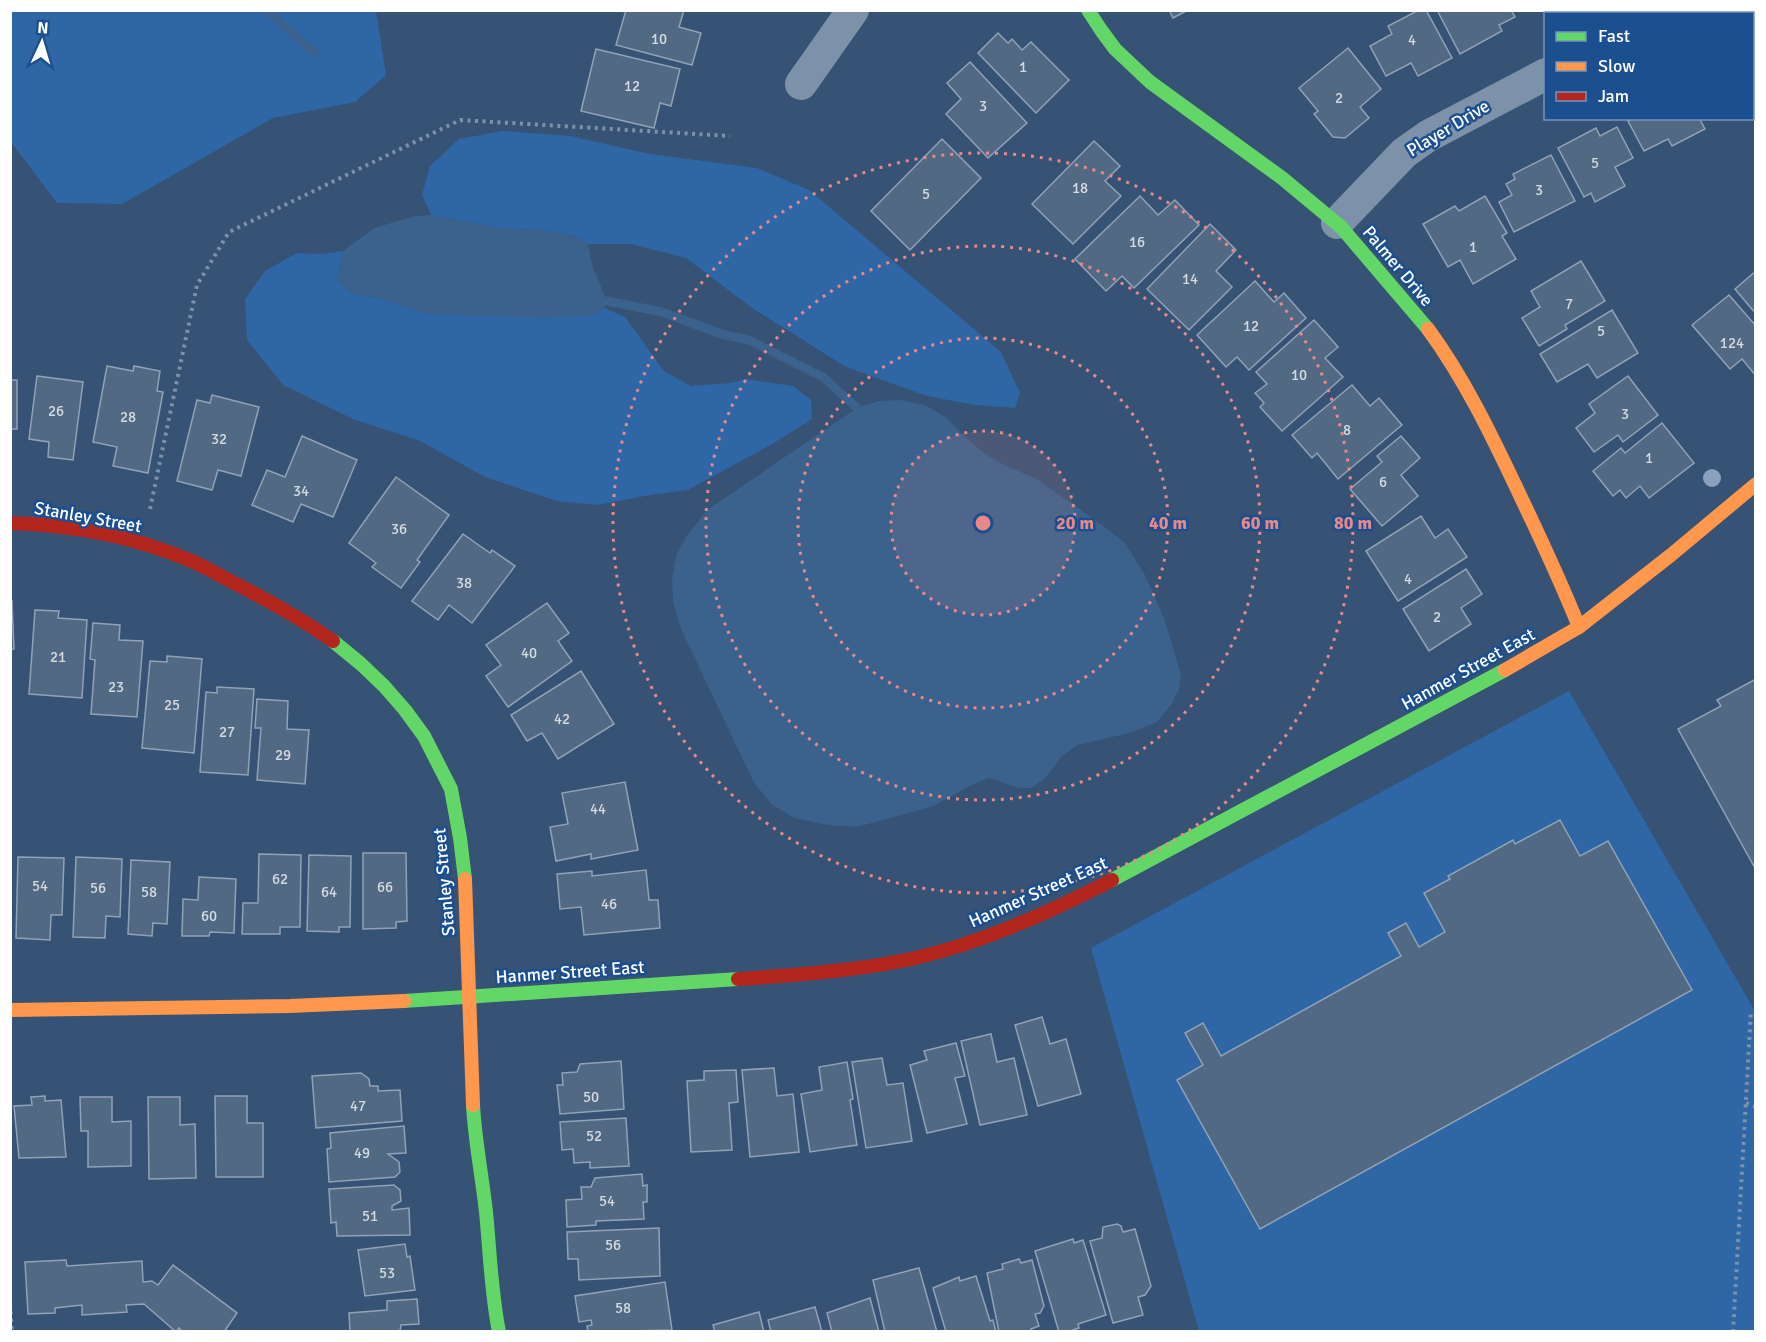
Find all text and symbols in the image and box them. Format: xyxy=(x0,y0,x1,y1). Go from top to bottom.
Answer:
north arrow xyxy=(12,12,72,72)
legend xyxy=(1544,12,1754,120)
text: N xyxy=(37,18,49,38)
text: Fast xyxy=(1598,25,1630,47)
house number: 10 xyxy=(651,30,667,48)
house number: 4 xyxy=(1408,31,1416,49)
text: Slow xyxy=(1598,55,1635,77)
house number: 1 xyxy=(1019,58,1027,76)
house number: 12 xyxy=(624,77,640,95)
text: Jam xyxy=(1598,85,1629,107)
house number: 2 xyxy=(1335,89,1343,107)
street label: Player Drive xyxy=(1403,95,1493,161)
house number: 3 xyxy=(979,97,987,115)
house number: 5 xyxy=(1591,154,1599,172)
house number: 18 xyxy=(1072,179,1088,197)
house number: 3 xyxy=(1535,181,1543,199)
house number: 5 xyxy=(922,185,930,203)
street label: Palmer Drive xyxy=(1358,221,1438,311)
house number: 16 xyxy=(1129,233,1145,251)
house number: 1 xyxy=(1469,238,1477,256)
house number: 14 xyxy=(1182,270,1198,288)
house number: 7 xyxy=(1565,295,1573,313)
house number: 12 xyxy=(1243,317,1259,335)
house number: 5 xyxy=(1597,322,1605,340)
house number: 124 xyxy=(1720,334,1744,352)
house number: 10 xyxy=(1291,366,1307,384)
house number: 26 xyxy=(48,402,64,420)
house number: 3 xyxy=(1621,405,1629,423)
house number: 28 xyxy=(120,408,136,426)
house number: 8 xyxy=(1343,421,1351,439)
house number: 32 xyxy=(211,430,227,448)
house number: 1 xyxy=(1645,449,1653,467)
house number: 6 xyxy=(1379,473,1387,491)
house number: 34 xyxy=(293,482,309,500)
street label: Stanley Street xyxy=(33,497,143,537)
text: 20 m xyxy=(1056,512,1094,534)
text: 40 m xyxy=(1149,512,1187,534)
text: 60 m xyxy=(1241,512,1279,534)
text: 80 m xyxy=(1334,512,1372,534)
centre of rings xyxy=(973,513,993,533)
house number: 36 xyxy=(391,520,407,538)
house number: 4 xyxy=(1404,570,1412,588)
house number: 38 xyxy=(456,574,472,592)
house number: 2 xyxy=(1433,608,1441,626)
street label: Hanmer Street East xyxy=(1397,623,1539,715)
house number: 40 xyxy=(521,644,537,662)
house number: 21 xyxy=(50,648,66,666)
house number: 23 xyxy=(108,678,124,696)
house number: 25 xyxy=(164,696,180,714)
house number: 42 xyxy=(554,710,570,728)
house number: 27 xyxy=(219,723,235,741)
house number: 29 xyxy=(275,746,291,764)
house number: 44 xyxy=(590,800,606,818)
street label: Stanley Street xyxy=(428,827,460,937)
street label: Hanmer Street East xyxy=(965,852,1111,932)
house number: 62 xyxy=(272,870,288,888)
house number: 54 xyxy=(32,877,48,895)
house number: 66 xyxy=(377,878,393,896)
house number: 56 xyxy=(90,879,106,897)
house number: 58 xyxy=(141,883,157,901)
house number: 64 xyxy=(321,883,337,901)
house number: 46 xyxy=(601,895,617,913)
house number: 60 xyxy=(201,907,217,925)
street label: Hanmer Street East xyxy=(495,956,645,988)
house number: 50 xyxy=(583,1088,599,1106)
house number: 47 xyxy=(350,1097,366,1115)
house number: 52 xyxy=(586,1127,602,1145)
house number: 49 xyxy=(354,1144,370,1162)
house number: 54 xyxy=(599,1192,615,1210)
house number: 51 xyxy=(362,1207,378,1225)
house number: 56 xyxy=(605,1236,621,1254)
house number: 53 xyxy=(379,1264,395,1282)
house number: 58 xyxy=(615,1299,631,1317)

